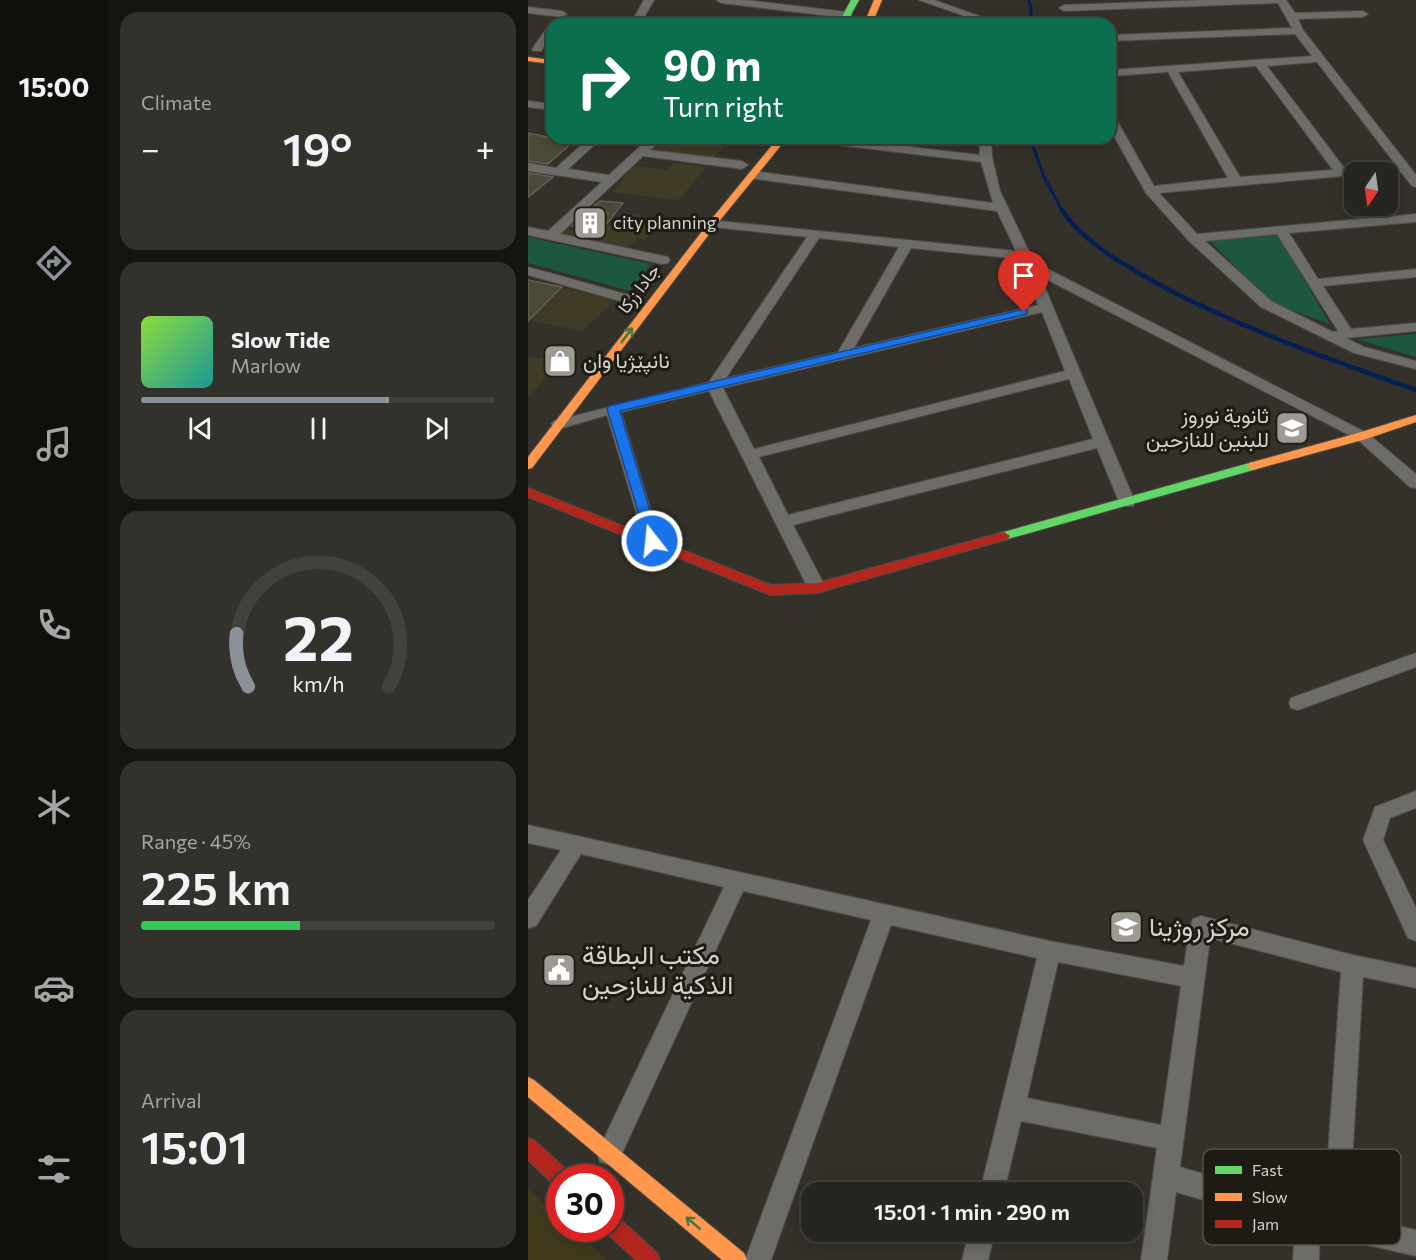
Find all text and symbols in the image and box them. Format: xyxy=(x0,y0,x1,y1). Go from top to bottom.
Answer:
text: 90 m xyxy=(663,38,762,90)
icon: right xyxy=(564,42,642,120)
text: 15:00 xyxy=(19,70,89,103)
text: Climate xyxy=(141,90,211,114)
text: Turn right xyxy=(663,90,783,123)
text: 19° xyxy=(283,120,352,175)
text: − xyxy=(141,127,160,168)
text: + xyxy=(476,127,495,168)
north arrow xyxy=(1344,162,1398,216)
map controls xyxy=(1344,162,1398,216)
building icon: city planning xyxy=(572,205,608,241)
place label: city planning xyxy=(613,211,717,233)
icon: directions xyxy=(33,242,75,284)
pin xyxy=(998,250,1049,312)
street label: جادا زرکا xyxy=(613,259,665,318)
icon: arrive xyxy=(1007,259,1040,292)
text: Slow Tide xyxy=(231,326,330,353)
one-way arrow xyxy=(621,327,633,343)
shop icon: نانپێژیا وان xyxy=(542,343,578,379)
place label: نانپێژیا وان xyxy=(583,347,670,375)
text: Marlow xyxy=(231,353,301,377)
place label: ثانوية نوروز للبنين للنازحين xyxy=(1146,402,1269,453)
school or university icon: ثانوية نوروز للبنين للنازحين xyxy=(1274,410,1310,446)
icon: previous xyxy=(184,412,217,445)
icon: pause xyxy=(302,412,335,445)
icon: next xyxy=(420,412,453,445)
icon: music xyxy=(33,423,75,465)
position arrow xyxy=(620,509,684,573)
text: 22 xyxy=(282,598,354,674)
icon: phone xyxy=(33,604,75,646)
text: km/h xyxy=(292,670,344,696)
icon: climate xyxy=(33,786,75,828)
text: Range · 45% xyxy=(141,829,251,853)
text: 225 km xyxy=(141,859,291,914)
school or university icon: مركز روژينا xyxy=(1108,909,1144,945)
place label: مركز روژينا xyxy=(1149,910,1250,943)
place label: مكتب البطاقة الذكية للنازحين xyxy=(582,938,733,1001)
public building icon: مكتب البطاقة الذكية للنازحين xyxy=(541,952,577,988)
icon: car xyxy=(33,967,75,1009)
text: Arrival xyxy=(141,1088,202,1112)
text: 15:01 xyxy=(141,1118,248,1173)
icon: filters xyxy=(33,1148,75,1190)
legend xyxy=(1203,1149,1401,1245)
text: Fast xyxy=(1252,1160,1283,1179)
speed limit sign: 30 xyxy=(546,1164,624,1242)
text: Slow xyxy=(1252,1187,1288,1206)
text: 15:01 · 1 min · 290 m xyxy=(874,1198,1070,1225)
text: Jam xyxy=(1252,1214,1279,1233)
one-way arrow xyxy=(685,1216,701,1229)

